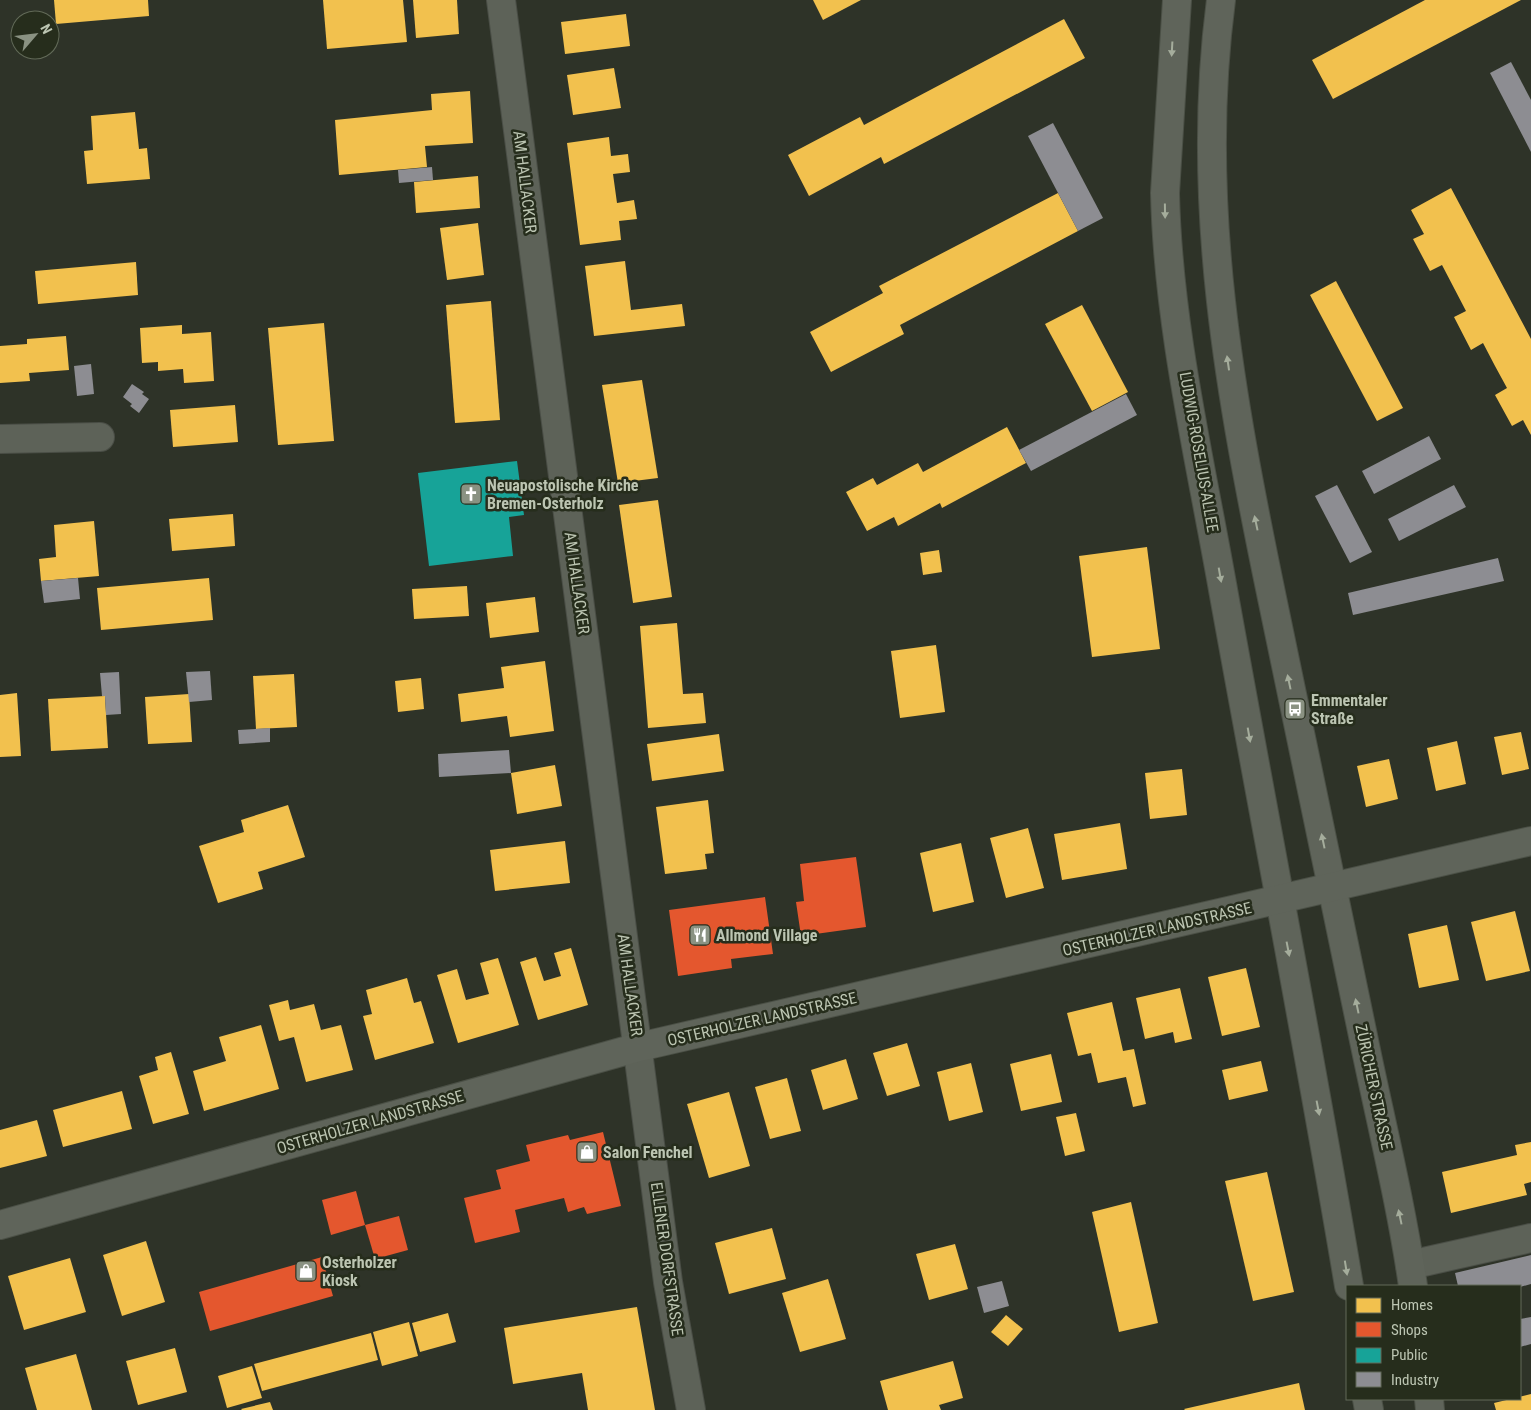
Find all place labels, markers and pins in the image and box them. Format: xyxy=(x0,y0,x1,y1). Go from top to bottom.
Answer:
place label: Neuapostolische Kirche Bremen-Osterholz xyxy=(487,476,639,513)
church icon: Neuapostolische Kirche Bremen-Osterholz xyxy=(459,482,483,506)
place label: Emmentaler Straße xyxy=(1311,691,1388,728)
bus stop icon: Emmentaler Straße xyxy=(1283,697,1307,721)
restaurant icon: Allmond Village xyxy=(688,923,712,947)
place label: Allmond Village xyxy=(716,926,818,945)
shop icon: Salon Fenchel xyxy=(575,1140,599,1164)
place label: Salon Fenchel xyxy=(603,1143,693,1162)
place label: Osterholzer Kiosk xyxy=(322,1253,397,1290)
shop icon: Osterholzer Kiosk xyxy=(294,1259,318,1283)

